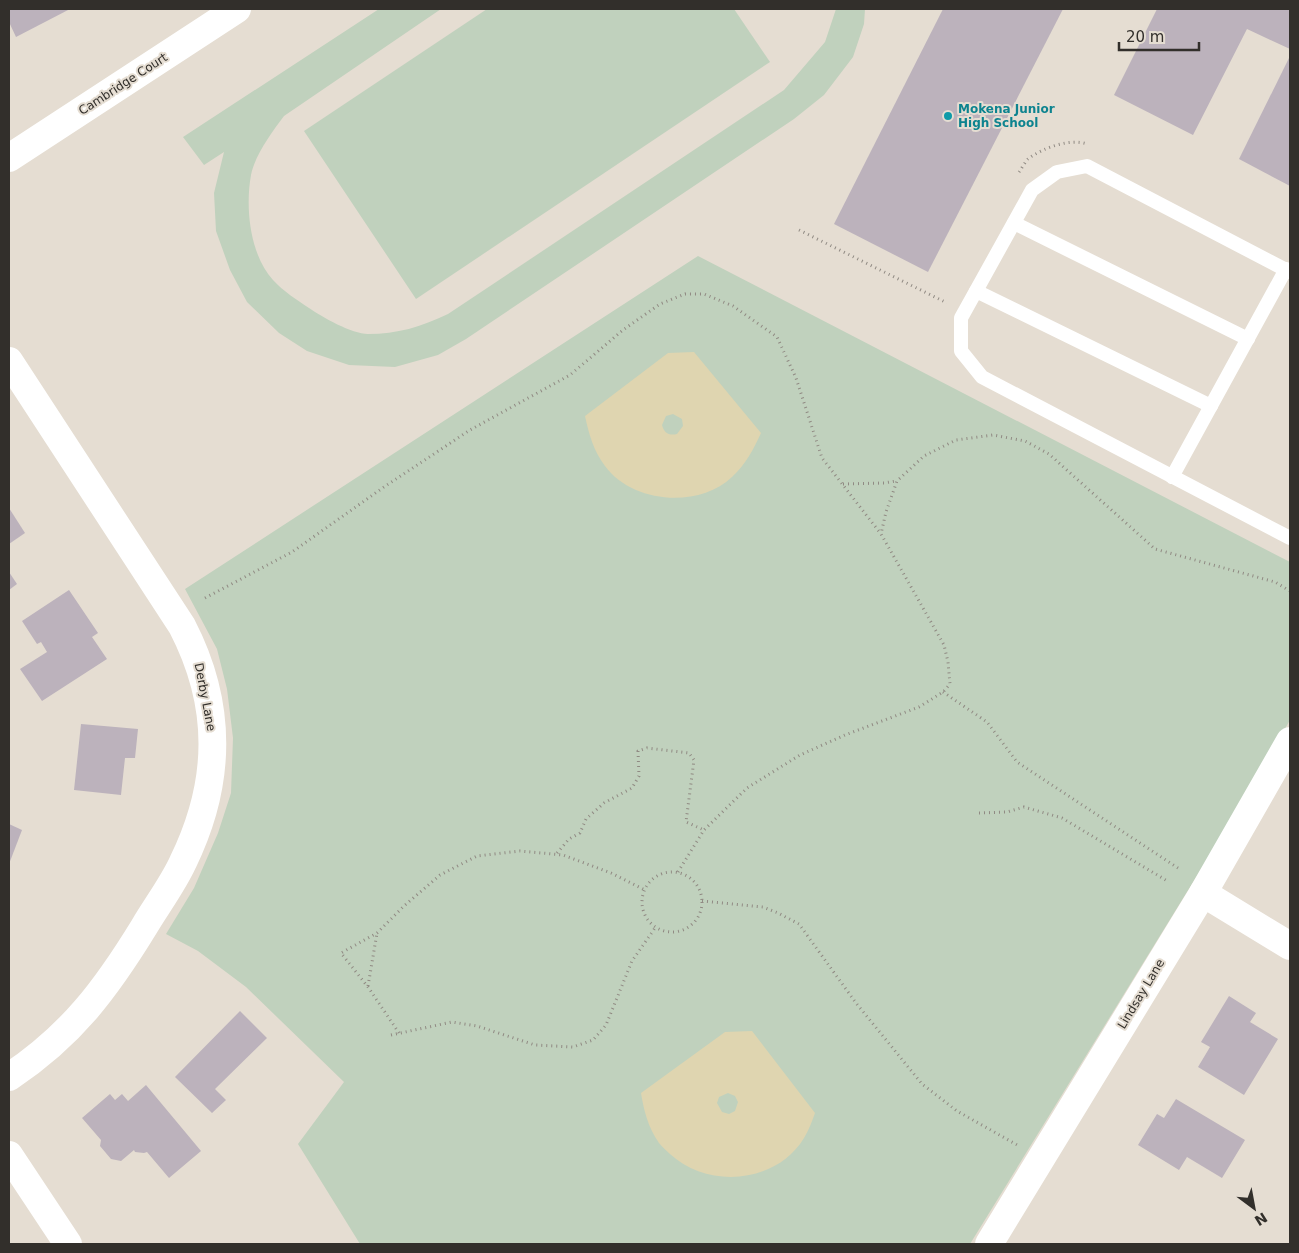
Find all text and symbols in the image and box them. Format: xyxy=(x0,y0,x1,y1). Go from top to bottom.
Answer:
scale bar xyxy=(1119,20,1199,52)
text: 20 m xyxy=(1126,28,1164,46)
street label: Cambridge Court xyxy=(76,50,170,118)
place label: Mokena Junior High School xyxy=(958,102,1055,130)
marker: Mokena Junior High School xyxy=(942,110,954,122)
street label: Derby Lane xyxy=(192,662,218,732)
street label: Lindsay Lane xyxy=(1115,957,1167,1031)
north arrow xyxy=(1229,1183,1279,1233)
text: N xyxy=(1252,1209,1270,1229)

